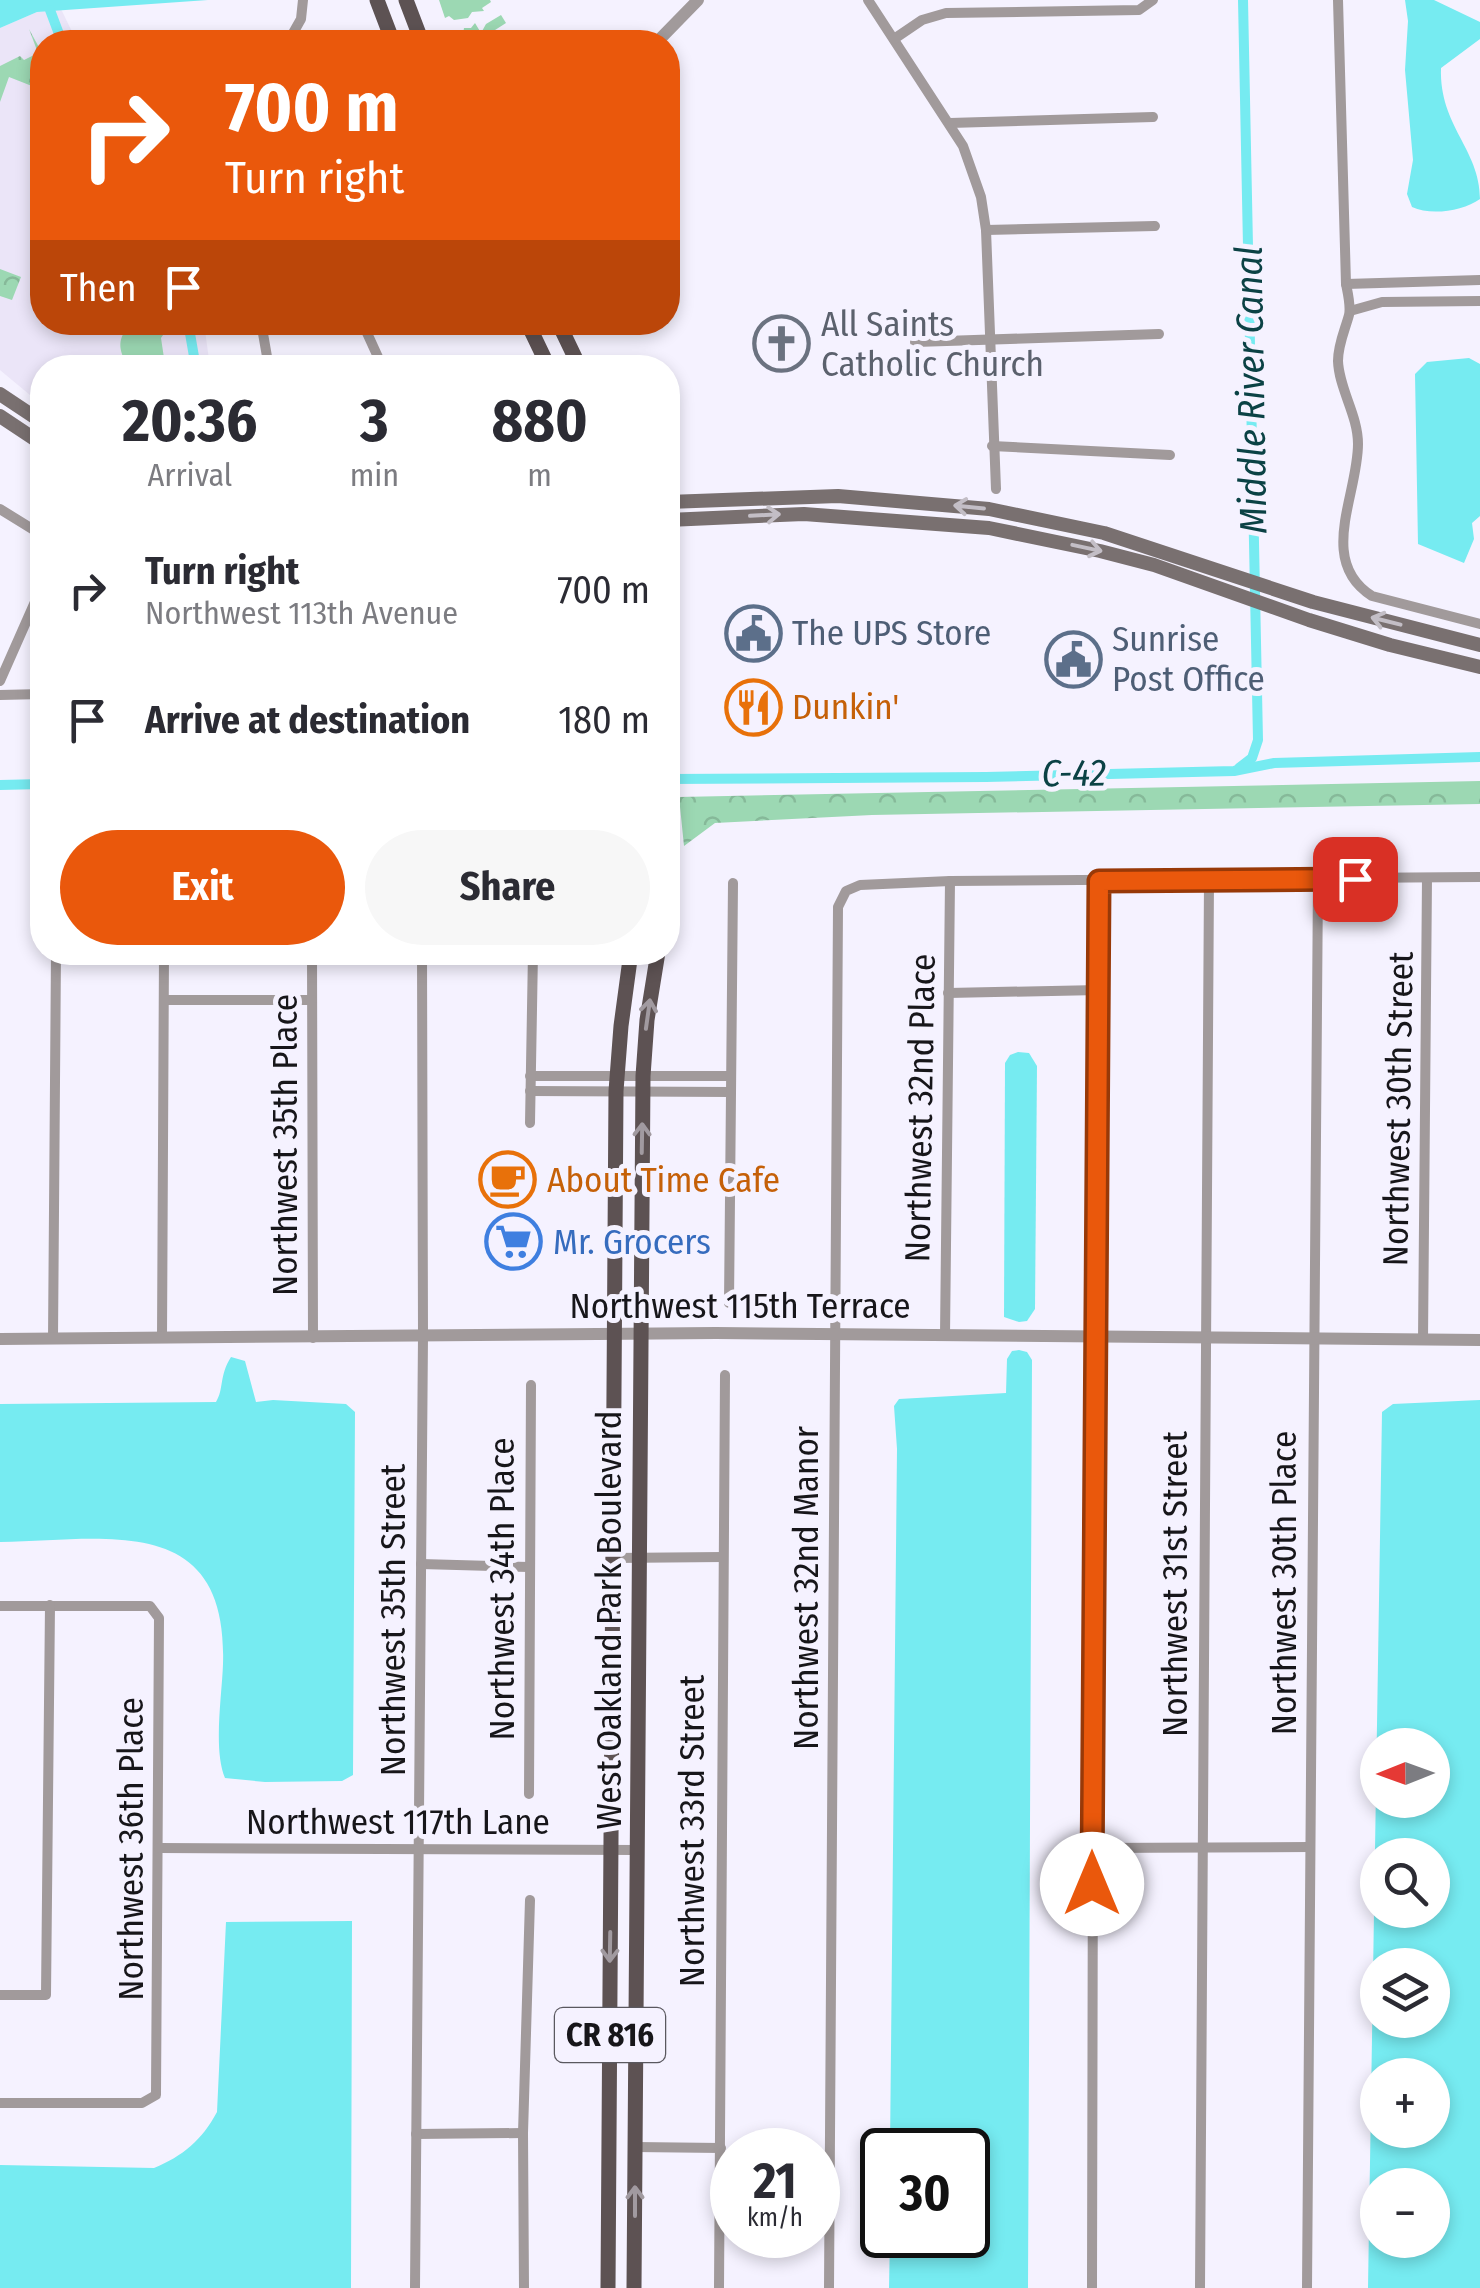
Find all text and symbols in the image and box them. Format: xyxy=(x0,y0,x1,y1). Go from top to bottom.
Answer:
text: 700 m xyxy=(225,66,399,150)
icon: right xyxy=(60,70,190,200)
text: Turn right xyxy=(225,151,404,205)
water label: Middle River Canal xyxy=(1225,246,1277,534)
icon: arrive xyxy=(156,260,211,315)
text: Then xyxy=(60,265,136,311)
place label: All Saints Catholic Church xyxy=(821,303,1044,385)
church icon: All Saints Catholic Church xyxy=(752,314,812,374)
text: 20:36 xyxy=(122,385,257,457)
text: 3 xyxy=(360,385,389,457)
text: 880 xyxy=(492,385,588,457)
text: Arrival xyxy=(147,456,232,494)
text: min xyxy=(350,456,399,494)
text: m xyxy=(527,456,552,494)
one-way arrow xyxy=(954,497,986,516)
one-way arrow xyxy=(748,506,780,525)
one-way arrow xyxy=(1070,540,1102,558)
text: Turn right xyxy=(145,548,299,594)
icon: right xyxy=(60,563,115,618)
text: 700 m xyxy=(557,567,650,613)
text: Northwest 113th Avenue xyxy=(145,594,458,632)
public building icon: The UPS Store xyxy=(723,603,783,663)
one-way arrow xyxy=(1370,610,1402,629)
place label: The UPS Store xyxy=(792,612,991,654)
place label: Sunrise Post Office xyxy=(1112,618,1265,700)
public building icon: Sunrise Post Office xyxy=(1043,629,1103,689)
restaurant icon: Dunkin' xyxy=(723,677,783,737)
place label: Dunkin' xyxy=(792,686,899,728)
icon: arrive xyxy=(60,693,115,748)
text: Arrive at destination xyxy=(145,697,470,743)
text: 180 m xyxy=(558,697,650,743)
water label: C-42 xyxy=(1041,749,1107,797)
button: Exit xyxy=(60,830,345,945)
button: Share xyxy=(365,830,650,945)
pin xyxy=(1313,837,1398,922)
icon: arrive xyxy=(1328,852,1383,907)
street label: Northwest 30th Street xyxy=(1374,951,1422,1267)
street label: Northwest 32nd Place xyxy=(896,953,944,1263)
street label: Northwest 35th Place xyxy=(264,994,306,1296)
one-way arrow xyxy=(639,998,658,1031)
one-way arrow xyxy=(632,1122,652,1154)
cafe icon: About Time Cafe xyxy=(478,1150,538,1210)
place label: About Time Cafe xyxy=(547,1159,780,1201)
supermarket icon: Mr. Grocers xyxy=(484,1212,544,1272)
place label: Mr. Grocers xyxy=(553,1221,711,1263)
street label: Northwest 115th Terrace xyxy=(569,1285,911,1327)
street label: West Oakland Park Boulevard xyxy=(588,1410,630,1830)
street label: Northwest 32nd Manor xyxy=(785,1426,827,1750)
street label: Northwest 31st Street xyxy=(1154,1431,1196,1737)
street label: Northwest 30th Place xyxy=(1263,1431,1305,1735)
street label: Northwest 34th Place xyxy=(481,1437,523,1741)
street label: Northwest 35th Street xyxy=(372,1463,414,1776)
street label: Northwest 33rd Street xyxy=(671,1674,713,1987)
street label: Northwest 36th Place xyxy=(110,1697,152,2001)
north arrow xyxy=(1360,1728,1450,1818)
map controls xyxy=(1360,1728,1450,2258)
street label: Northwest 117th Lane xyxy=(246,1801,550,1843)
position arrow xyxy=(1040,1832,1144,1936)
button: search xyxy=(1360,1838,1450,1928)
one-way arrow xyxy=(601,1931,620,1963)
button: layers xyxy=(1360,1948,1450,2038)
road number: CR 816 xyxy=(555,2008,665,2062)
button: + xyxy=(1360,2058,1450,2148)
speed limit sign: 30 xyxy=(860,2128,990,2258)
text: 21 xyxy=(753,2151,797,2211)
button: − xyxy=(1360,2168,1450,2258)
one-way arrow xyxy=(626,2186,644,2218)
text: km/h xyxy=(747,2203,803,2233)

